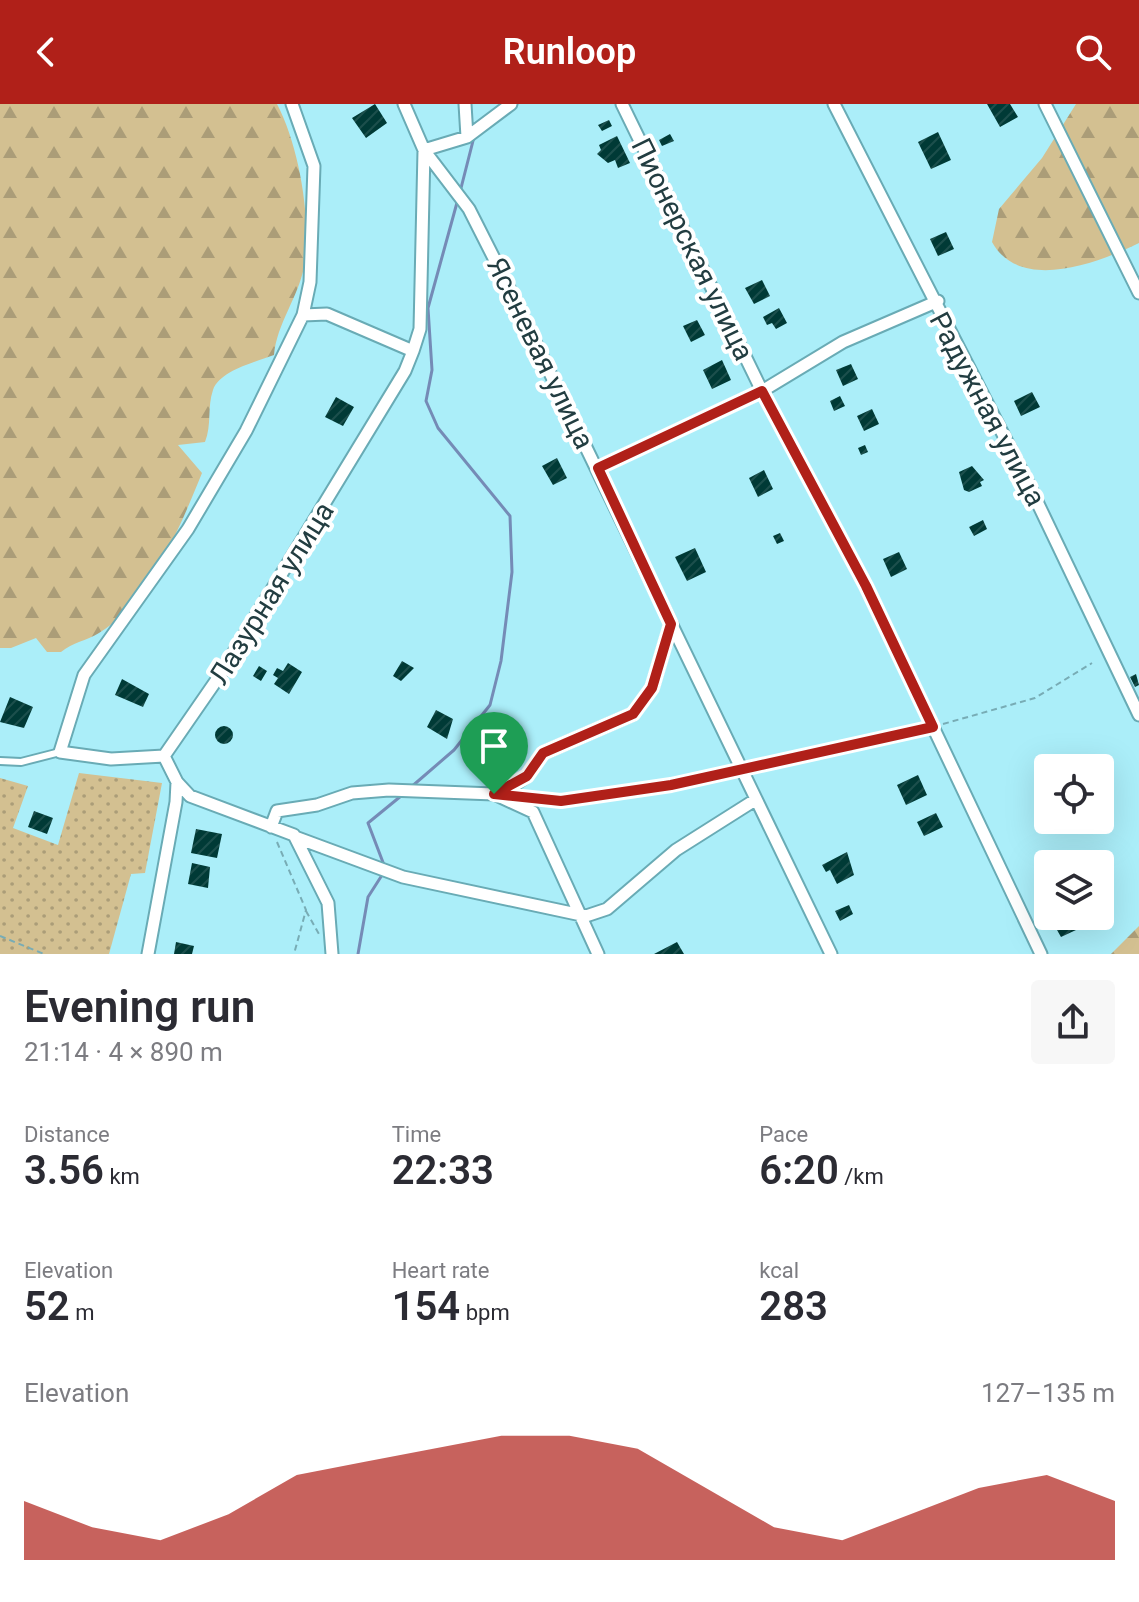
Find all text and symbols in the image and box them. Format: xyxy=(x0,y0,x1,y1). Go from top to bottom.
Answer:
icon: back xyxy=(24,30,68,74)
icon: search xyxy=(1071,30,1115,74)
text: Runloop xyxy=(503,31,636,73)
street label: Пионерская улица xyxy=(624,133,761,366)
street label: Ясеневая улица xyxy=(480,252,601,454)
street label: Радужная улица xyxy=(923,307,1053,512)
street label: Лазурная улица xyxy=(202,496,341,691)
pin xyxy=(460,712,528,794)
icon: arrive xyxy=(472,724,516,768)
map controls xyxy=(1034,754,1114,930)
button: locate xyxy=(1034,754,1114,834)
button: layers xyxy=(1034,850,1114,930)
button: share xyxy=(1031,980,1115,1064)
text: Evening run xyxy=(24,981,255,1033)
text: 21:14 · 4 × 890 m xyxy=(24,1037,223,1067)
text: Distance xyxy=(24,1122,110,1147)
text: Time xyxy=(392,1122,441,1147)
text: Pace xyxy=(759,1122,808,1147)
text: 3.56 xyxy=(24,1147,104,1194)
text: 22:33 xyxy=(392,1147,494,1194)
text: 6:20 xyxy=(759,1147,839,1194)
text: km xyxy=(104,1164,140,1189)
text: /km xyxy=(839,1164,884,1189)
text: Elevation xyxy=(24,1258,113,1283)
text: Heart rate xyxy=(392,1258,490,1283)
text: kcal xyxy=(759,1258,799,1283)
text: 52 xyxy=(24,1283,70,1330)
text: 154 xyxy=(392,1283,460,1330)
text: 283 xyxy=(759,1283,828,1330)
text: m xyxy=(70,1300,94,1325)
text: bpm xyxy=(460,1300,510,1325)
text: Elevation xyxy=(24,1378,129,1408)
text: 127–135 m xyxy=(981,1378,1115,1408)

